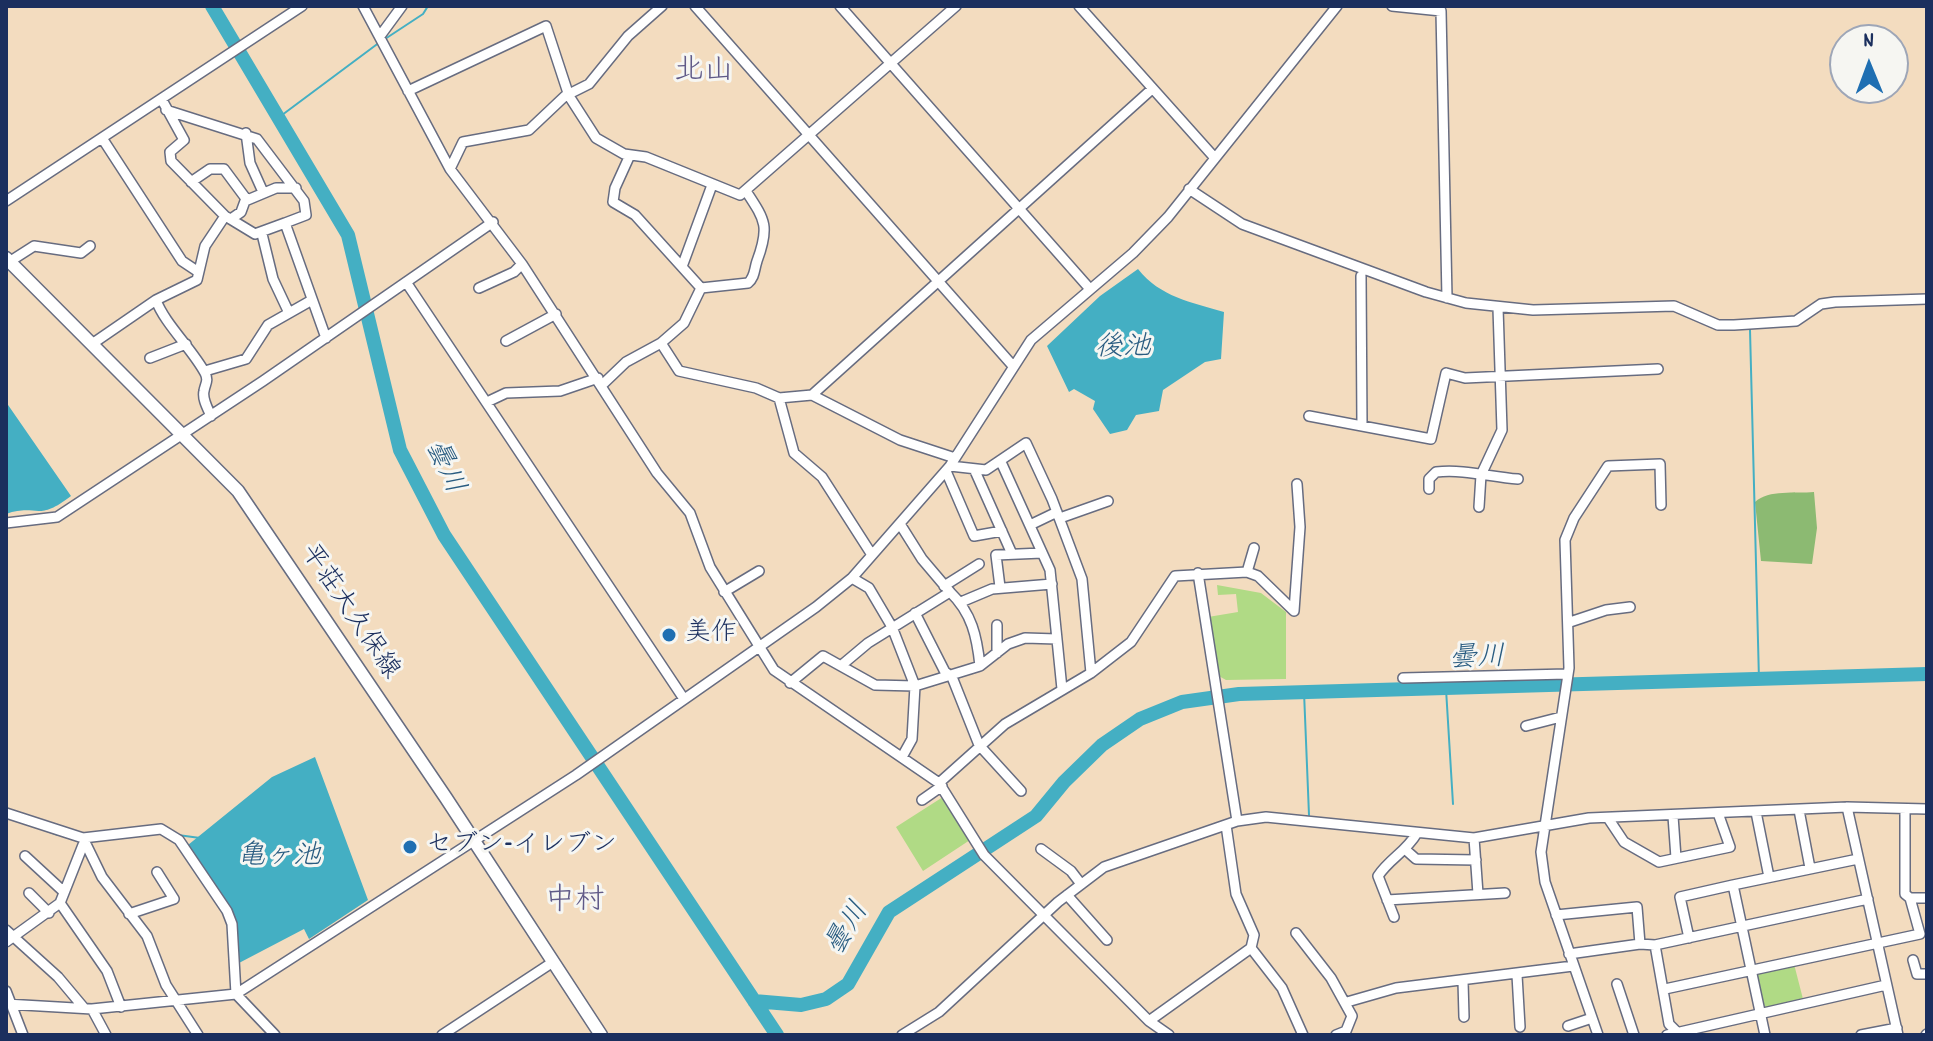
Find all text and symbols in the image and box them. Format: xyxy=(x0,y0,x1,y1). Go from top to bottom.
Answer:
north arrow xyxy=(1829,24,1909,104)
text: N xyxy=(1863,26,1874,57)
district label: 北山 xyxy=(674,56,734,92)
water label: 後池 xyxy=(1095,333,1151,367)
water label: 曇川 xyxy=(415,436,469,500)
street label: 平荘大久保線 xyxy=(291,540,405,686)
place label: 美作 xyxy=(685,619,737,651)
marker: 美作 xyxy=(660,626,678,644)
water label: 曇川 xyxy=(1448,643,1506,679)
place label: セブン-イレブン xyxy=(426,831,617,863)
marker: セブン-イレブン xyxy=(401,838,419,856)
water label: 亀ヶ池 xyxy=(237,842,321,876)
district label: 中村 xyxy=(545,886,605,922)
water label: 曇川 xyxy=(821,897,879,963)

